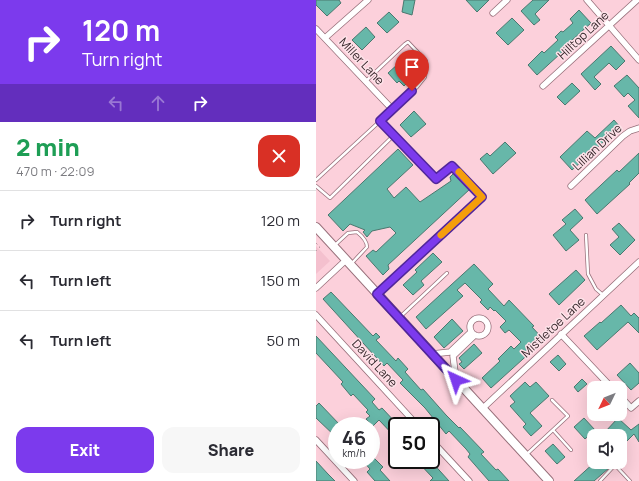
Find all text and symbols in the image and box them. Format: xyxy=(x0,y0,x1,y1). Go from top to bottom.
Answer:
street label: Hilltop Lane xyxy=(554,7,612,63)
text: 120 m xyxy=(82,11,160,49)
icon: right xyxy=(16,16,68,68)
street label: Miller Lane xyxy=(336,34,388,88)
text: Turn right xyxy=(82,47,163,71)
pin xyxy=(395,50,429,91)
icon: arrive xyxy=(401,56,423,78)
icon: left xyxy=(105,92,127,114)
icon: ahead xyxy=(147,92,169,114)
icon: right xyxy=(189,92,211,114)
street label: Lillian Drive xyxy=(569,120,625,174)
text: 2 min xyxy=(16,130,80,163)
button: close xyxy=(258,135,300,177)
text: 470 m · 22:09 xyxy=(16,162,95,180)
icon: right xyxy=(16,210,38,232)
text: Turn right xyxy=(50,210,121,231)
text: 120 m xyxy=(261,210,300,231)
icon: left xyxy=(16,270,38,292)
text: Turn left xyxy=(50,270,112,291)
text: 150 m xyxy=(261,270,300,291)
street label: Mistletoe Lane xyxy=(517,293,589,361)
icon: left xyxy=(16,330,38,352)
text: Turn left xyxy=(50,330,112,351)
text: 50 m xyxy=(266,330,300,351)
street label: David Lane xyxy=(348,335,402,391)
position arrow xyxy=(435,359,477,401)
north arrow xyxy=(587,381,627,421)
map controls xyxy=(587,381,627,469)
speed limit sign: 50 xyxy=(388,417,440,469)
text: 46 xyxy=(342,424,366,451)
button: Exit xyxy=(16,427,154,473)
button: Share xyxy=(162,427,300,473)
button: sound xyxy=(587,429,627,469)
text: km/h xyxy=(342,446,366,460)

